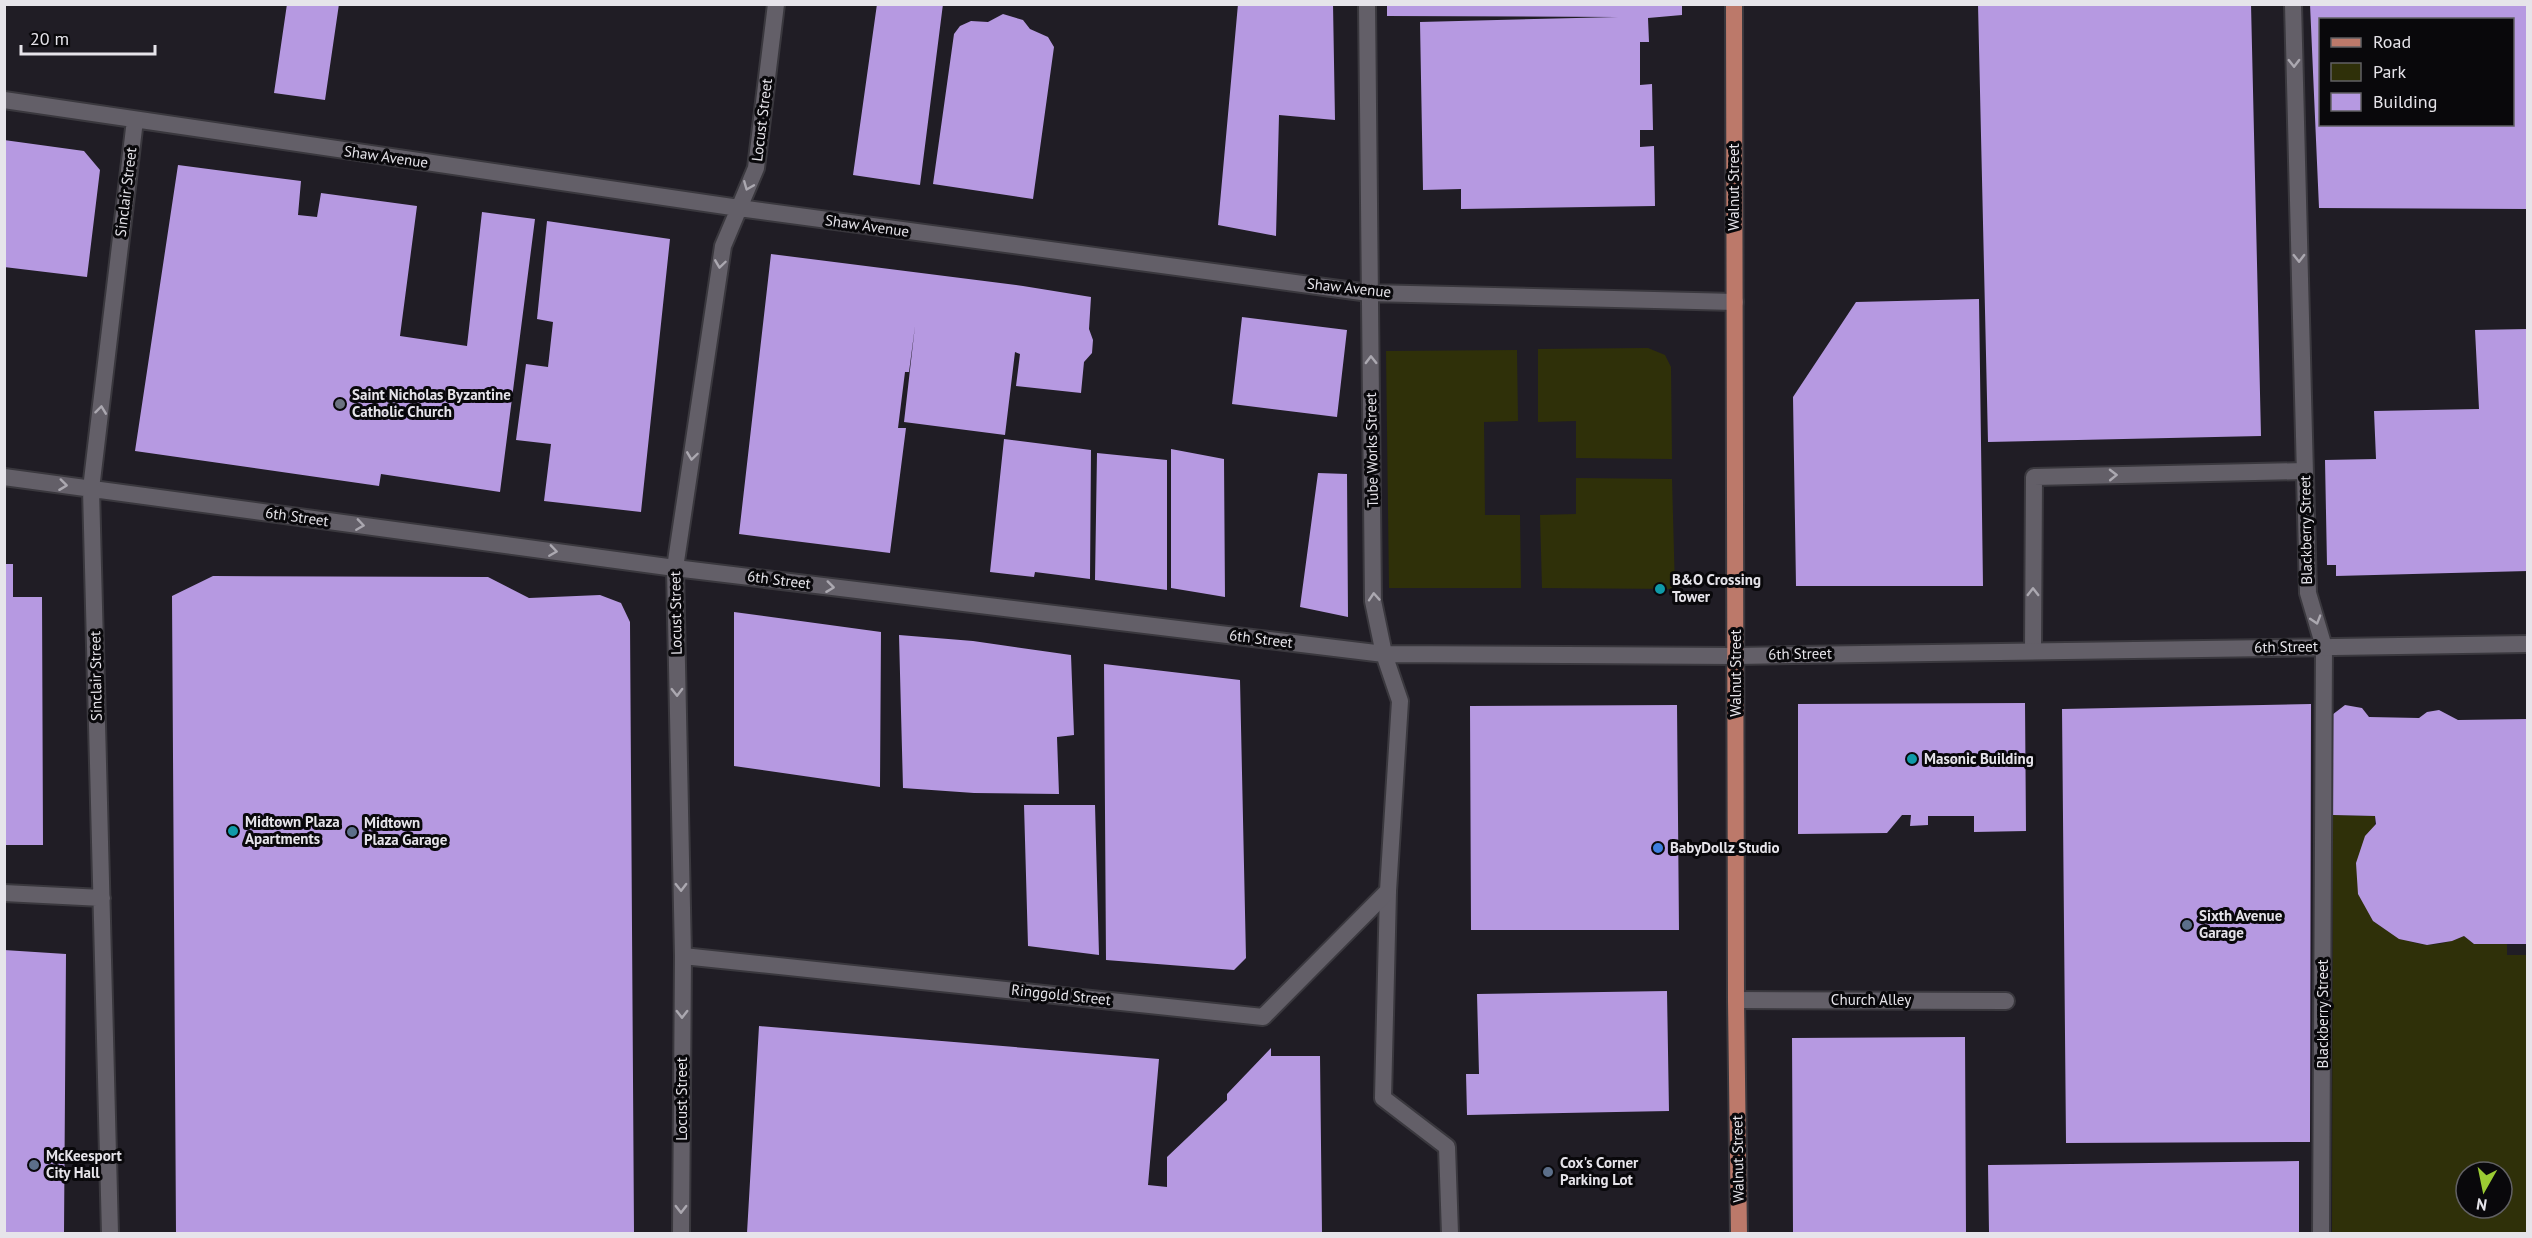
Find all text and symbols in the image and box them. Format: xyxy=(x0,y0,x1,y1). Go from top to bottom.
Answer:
scale bar xyxy=(21,18,154,56)
legend xyxy=(2319,18,2514,126)
text: 20 m xyxy=(30,27,69,50)
text: Road xyxy=(2373,30,2411,53)
one-way arrow xyxy=(2288,58,2300,67)
text: Park xyxy=(2373,60,2406,83)
street label: Locust Street xyxy=(747,77,776,163)
text: Building xyxy=(2373,90,2437,113)
street label: Shaw Avenue xyxy=(343,141,429,172)
street label: Walnut Street xyxy=(1724,143,1743,231)
street label: Sinclair Street xyxy=(111,146,140,238)
one-way arrow xyxy=(743,180,755,191)
street label: Shaw Avenue xyxy=(824,210,910,241)
one-way arrow xyxy=(2293,253,2305,262)
one-way arrow xyxy=(715,259,727,268)
street label: Shaw Avenue xyxy=(1306,274,1392,301)
one-way arrow xyxy=(1364,356,1377,365)
place label: Saint Nicholas Byzantine Catholic Church xyxy=(352,385,511,421)
street label: Tube Works Street xyxy=(1361,392,1382,508)
marker: Saint Nicholas Byzantine Catholic Church xyxy=(333,397,347,411)
one-way arrow xyxy=(94,405,106,414)
one-way arrow xyxy=(686,452,698,461)
one-way arrow xyxy=(2109,469,2118,481)
street label: Blackberry Street xyxy=(2295,475,2316,585)
one-way arrow xyxy=(58,478,67,491)
street label: 6th Street xyxy=(264,503,330,530)
one-way arrow xyxy=(355,519,364,531)
one-way arrow xyxy=(548,545,558,557)
street label: 6th Street xyxy=(746,566,812,593)
place label: B&O Crossing Tower xyxy=(1672,570,1761,606)
street label: Locust Street xyxy=(665,571,686,655)
one-way arrow xyxy=(825,580,834,592)
marker: B&O Crossing Tower xyxy=(1653,582,1667,596)
one-way arrow xyxy=(2027,588,2039,597)
one-way arrow xyxy=(1368,592,1381,601)
one-way arrow xyxy=(2309,614,2321,625)
street label: 6th Street xyxy=(1228,625,1294,652)
street label: Walnut Street xyxy=(1726,629,1745,717)
street label: Sinclair Street xyxy=(85,631,106,721)
street label: 6th Street xyxy=(2254,636,2318,657)
street label: 6th Street xyxy=(1768,643,1832,664)
one-way arrow xyxy=(671,688,684,697)
place label: Masonic Building xyxy=(1924,749,2034,768)
marker: Masonic Building xyxy=(1905,752,1919,766)
place label: Midtown Plaza Apartments xyxy=(245,812,340,848)
place label: Midtown Plaza Garage xyxy=(364,813,448,849)
marker: Midtown Plaza Apartments xyxy=(226,824,240,838)
marker: Midtown Plaza Garage xyxy=(345,825,359,839)
place label: BabyDollz Studio xyxy=(1670,838,1780,857)
marker: BabyDollz Studio xyxy=(1651,841,1665,855)
one-way arrow xyxy=(675,883,687,892)
place label: Sixth Avenue Garage xyxy=(2199,906,2283,942)
marker: Sixth Avenue Garage xyxy=(2180,918,2194,932)
street label: Blackberry Street xyxy=(2313,959,2332,1069)
street label: Ringgold Street xyxy=(1010,980,1112,1009)
street label: Church Alley xyxy=(1831,990,1911,1009)
one-way arrow xyxy=(676,1010,688,1019)
street label: Locust Street xyxy=(672,1057,691,1141)
street label: Walnut Street xyxy=(1727,1115,1748,1203)
place label: McKeesport City Hall xyxy=(46,1146,122,1182)
place label: Cox's Corner Parking Lot xyxy=(1560,1153,1639,1189)
marker: McKeesport City Hall xyxy=(27,1158,41,1172)
north arrow xyxy=(2454,1160,2514,1220)
marker: Cox's Corner Parking Lot xyxy=(1541,1165,1555,1179)
text: N xyxy=(2475,1194,2488,1216)
one-way arrow xyxy=(675,1205,687,1214)

